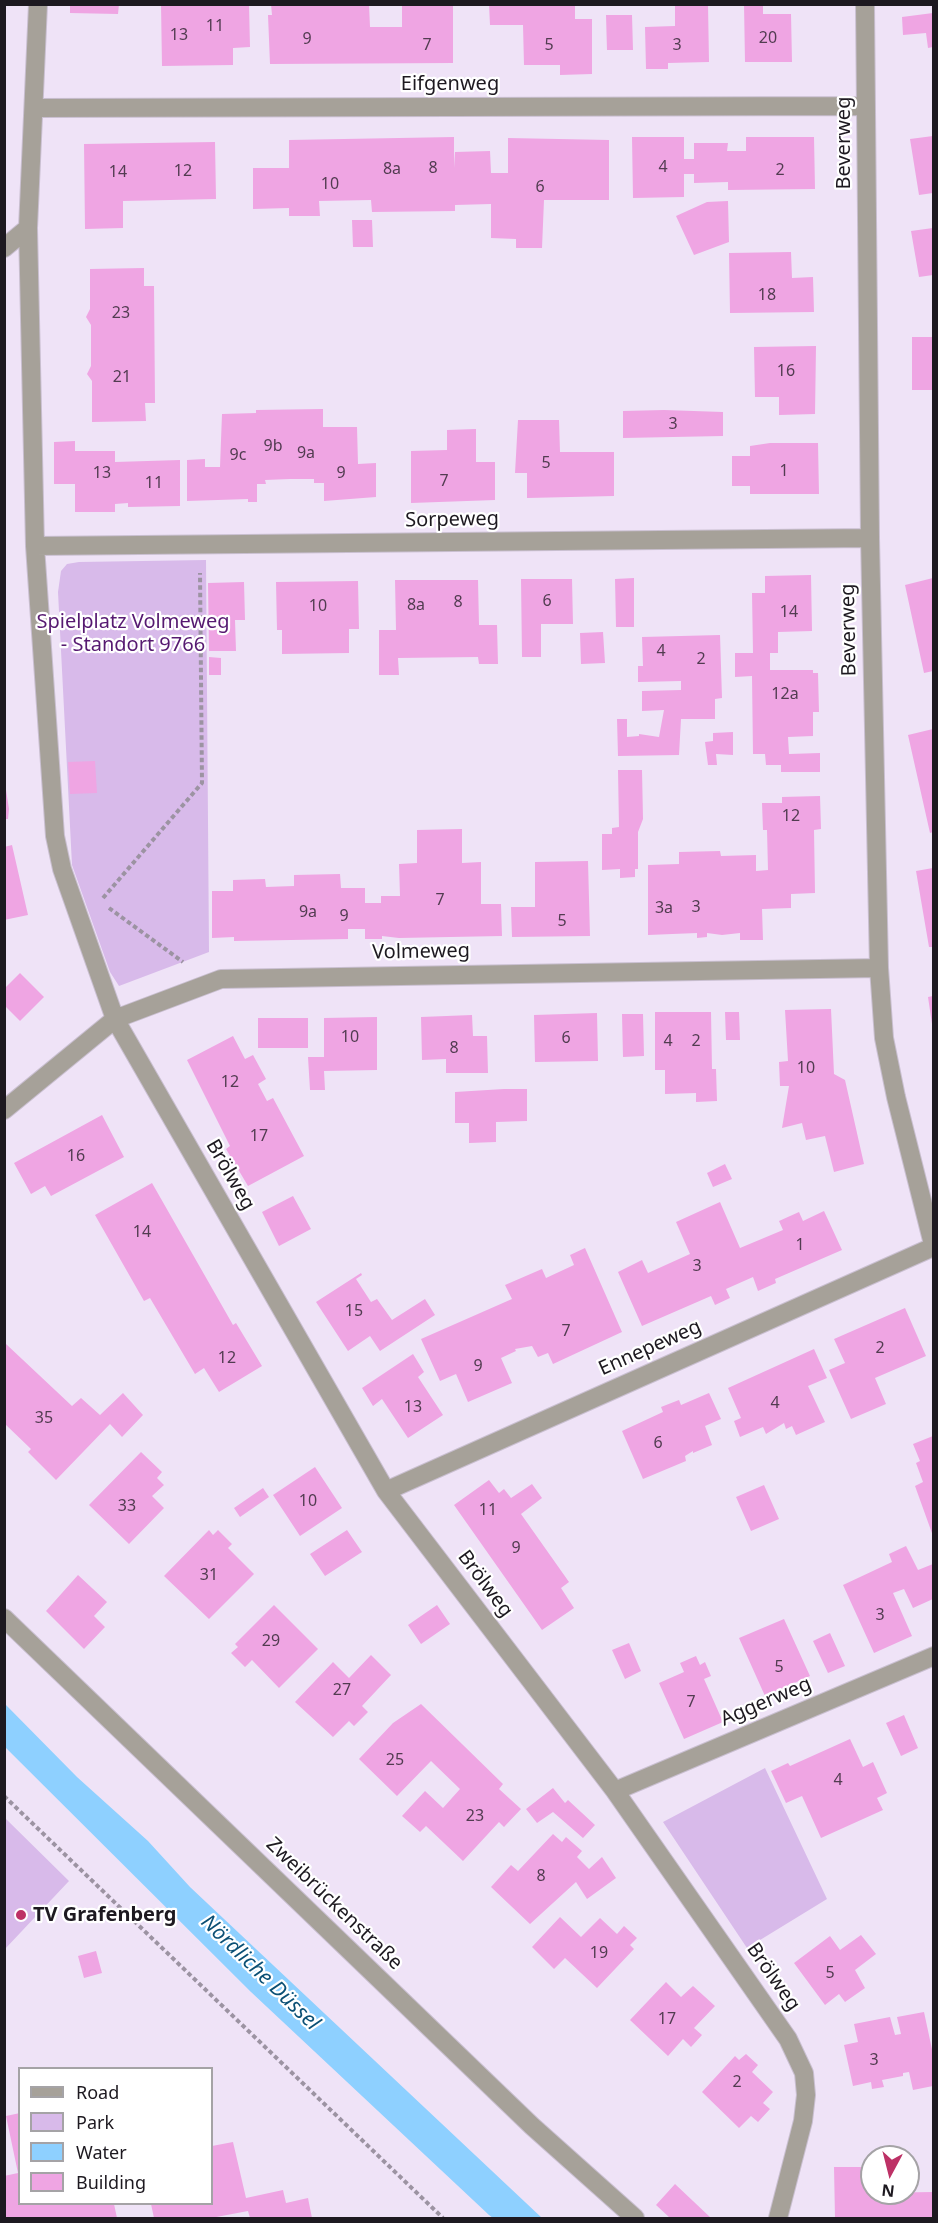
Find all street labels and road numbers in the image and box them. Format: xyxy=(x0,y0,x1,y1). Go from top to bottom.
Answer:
street label: Eifgenweg xyxy=(401,72,499,96)
street label: Beverweg xyxy=(832,97,856,189)
street label: Sorpeweg xyxy=(405,507,499,533)
street label: Beverweg xyxy=(836,583,862,677)
street label: Volmeweg xyxy=(372,939,470,965)
street label: Brölweg xyxy=(200,1135,260,1215)
street label: Ennepeweg xyxy=(595,1315,705,1381)
street label: Brölweg xyxy=(452,1546,518,1622)
street label: Aggerweg xyxy=(717,1672,815,1732)
street label: Zweibrückenstraße xyxy=(261,1833,407,1975)
street label: Brölweg xyxy=(741,1938,805,2016)

